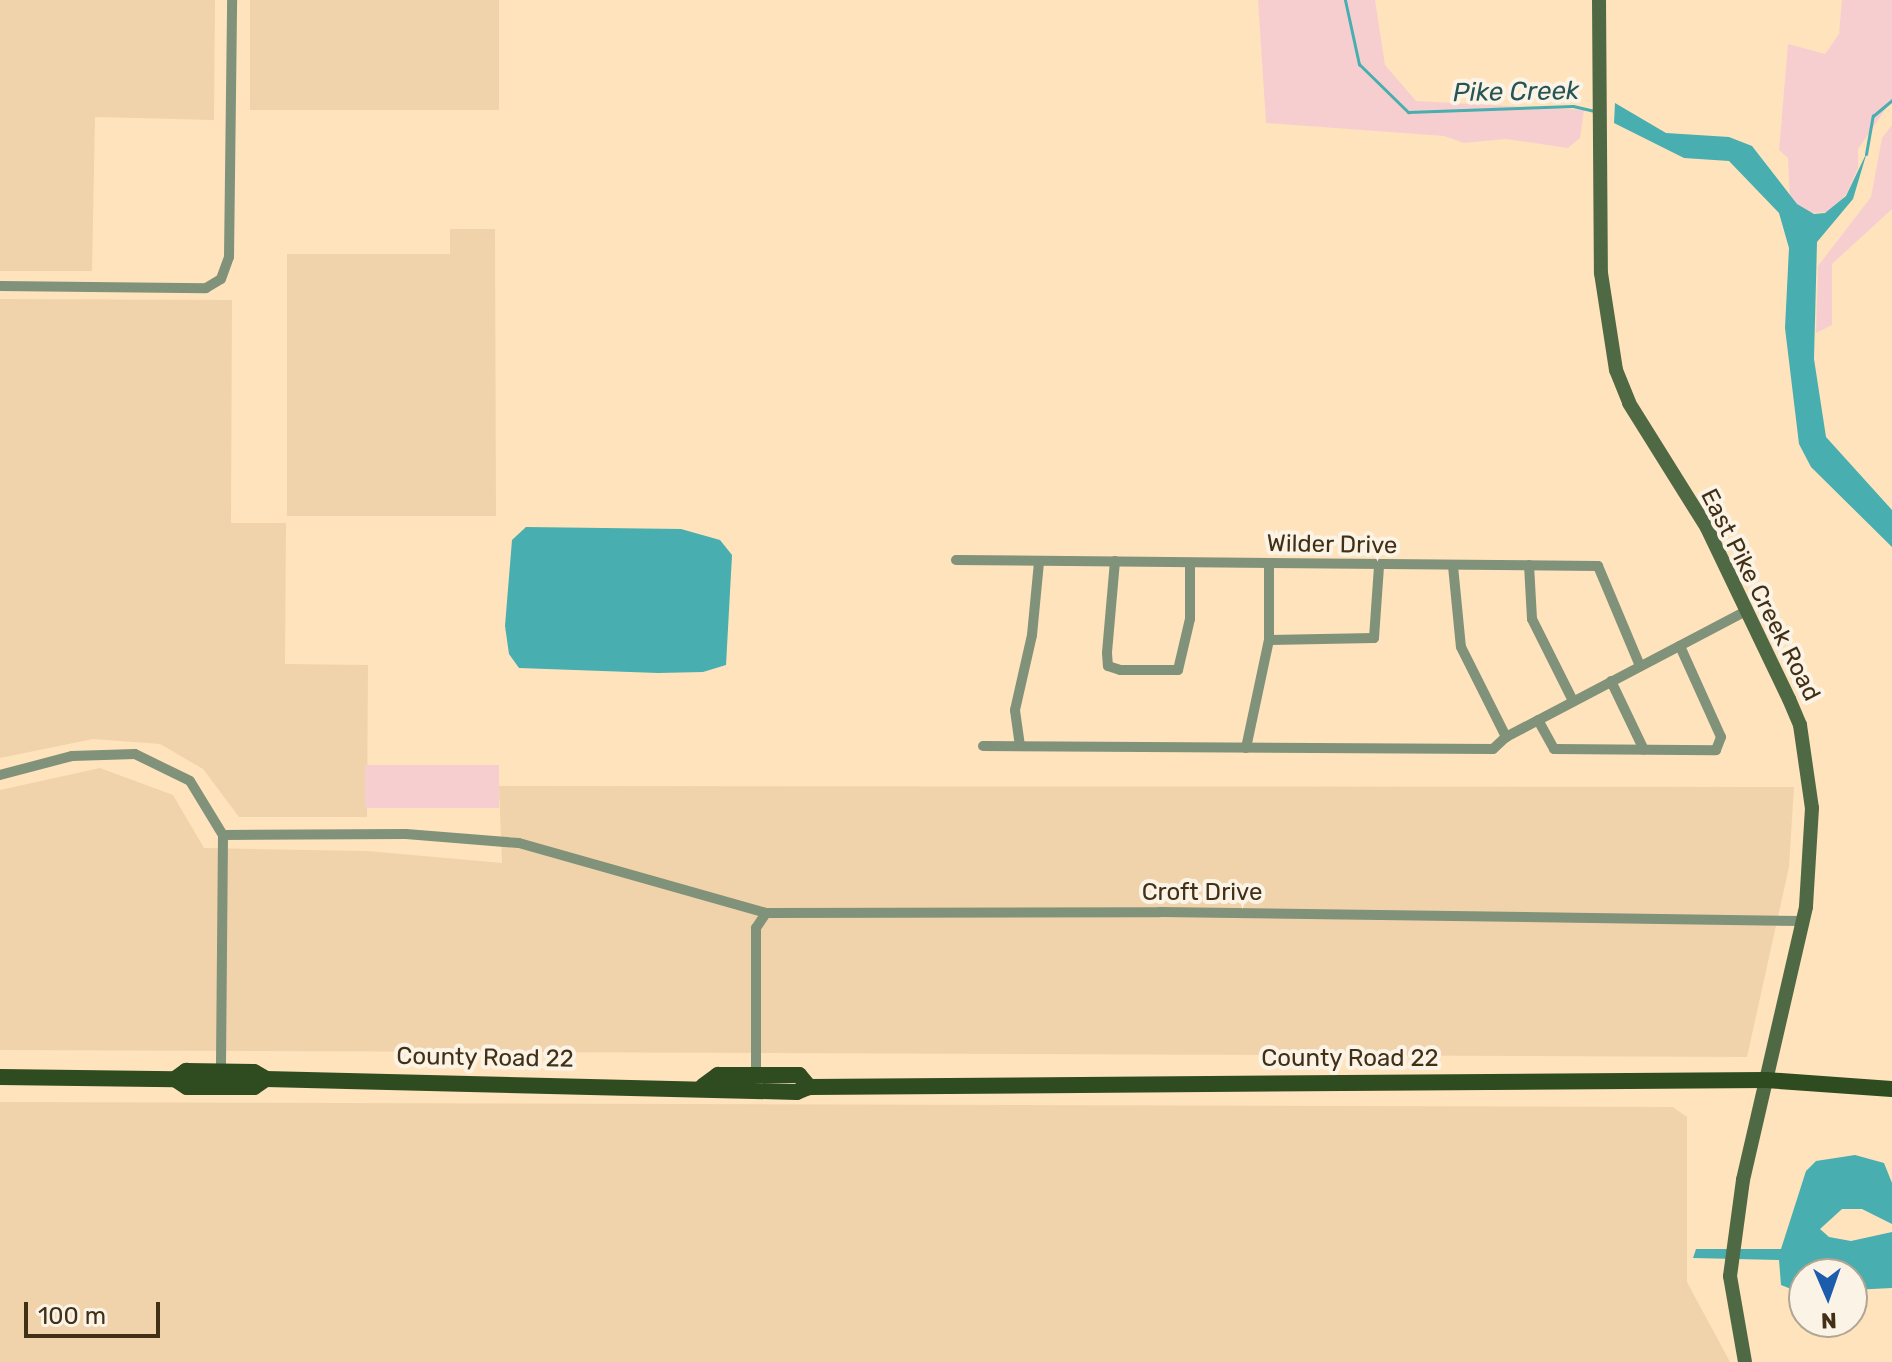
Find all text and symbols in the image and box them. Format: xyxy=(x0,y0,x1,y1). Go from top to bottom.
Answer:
water label: Pike Creek xyxy=(1453,75,1579,109)
street label: East Pike Creek Road xyxy=(1694,484,1826,706)
street label: Wilder Drive xyxy=(1266,529,1398,561)
street label: Croft Drive xyxy=(1142,879,1262,907)
street label: County Road 22 xyxy=(396,1042,574,1074)
street label: County Road 22 xyxy=(1261,1045,1439,1073)
north arrow xyxy=(1788,1258,1868,1338)
scale bar xyxy=(28,1286,164,1336)
text: 100 m xyxy=(38,1302,106,1330)
text: N xyxy=(1820,1307,1837,1334)

